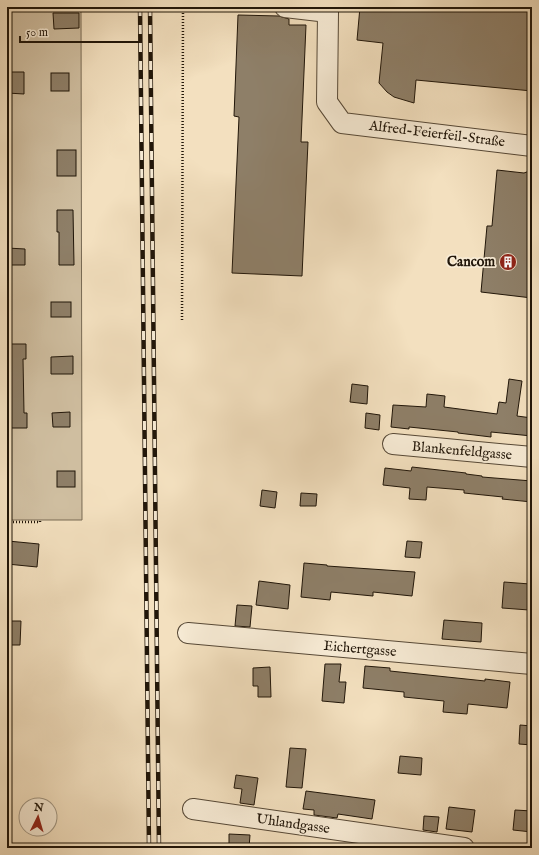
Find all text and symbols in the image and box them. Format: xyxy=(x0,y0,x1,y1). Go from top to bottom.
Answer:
scale bar xyxy=(20,18,141,44)
text: 50 m xyxy=(26,25,48,40)
street label: Alfred-Feierfeil-Straße xyxy=(367,117,507,151)
building icon: Cancom xyxy=(498,252,518,272)
place label: Cancom xyxy=(447,253,495,271)
street label: Blankenfeldgasse xyxy=(411,438,513,464)
street label: Eichertgasse xyxy=(323,637,398,661)
north arrow xyxy=(18,797,58,837)
text: N xyxy=(32,801,45,815)
street label: Uhlandgasse xyxy=(255,810,332,838)

